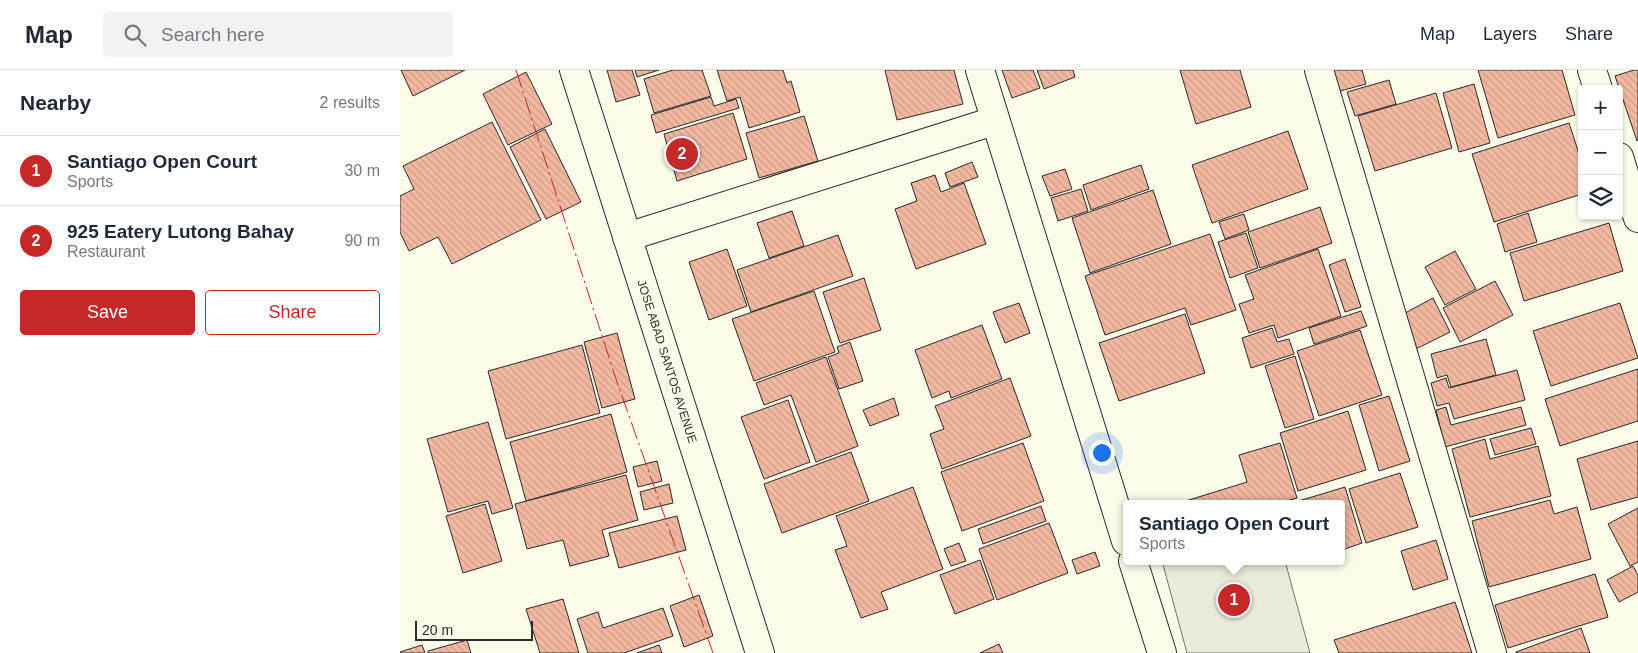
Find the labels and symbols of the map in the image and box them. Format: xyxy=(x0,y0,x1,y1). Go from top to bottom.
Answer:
pin: 2 xyxy=(666,135,698,173)
street label: JOSE ABAD SANTOS AVENUE xyxy=(634,278,700,445)
your location xyxy=(1089,440,1115,466)
pin: 1 xyxy=(1218,581,1250,619)
scale bar xyxy=(415,618,532,641)

